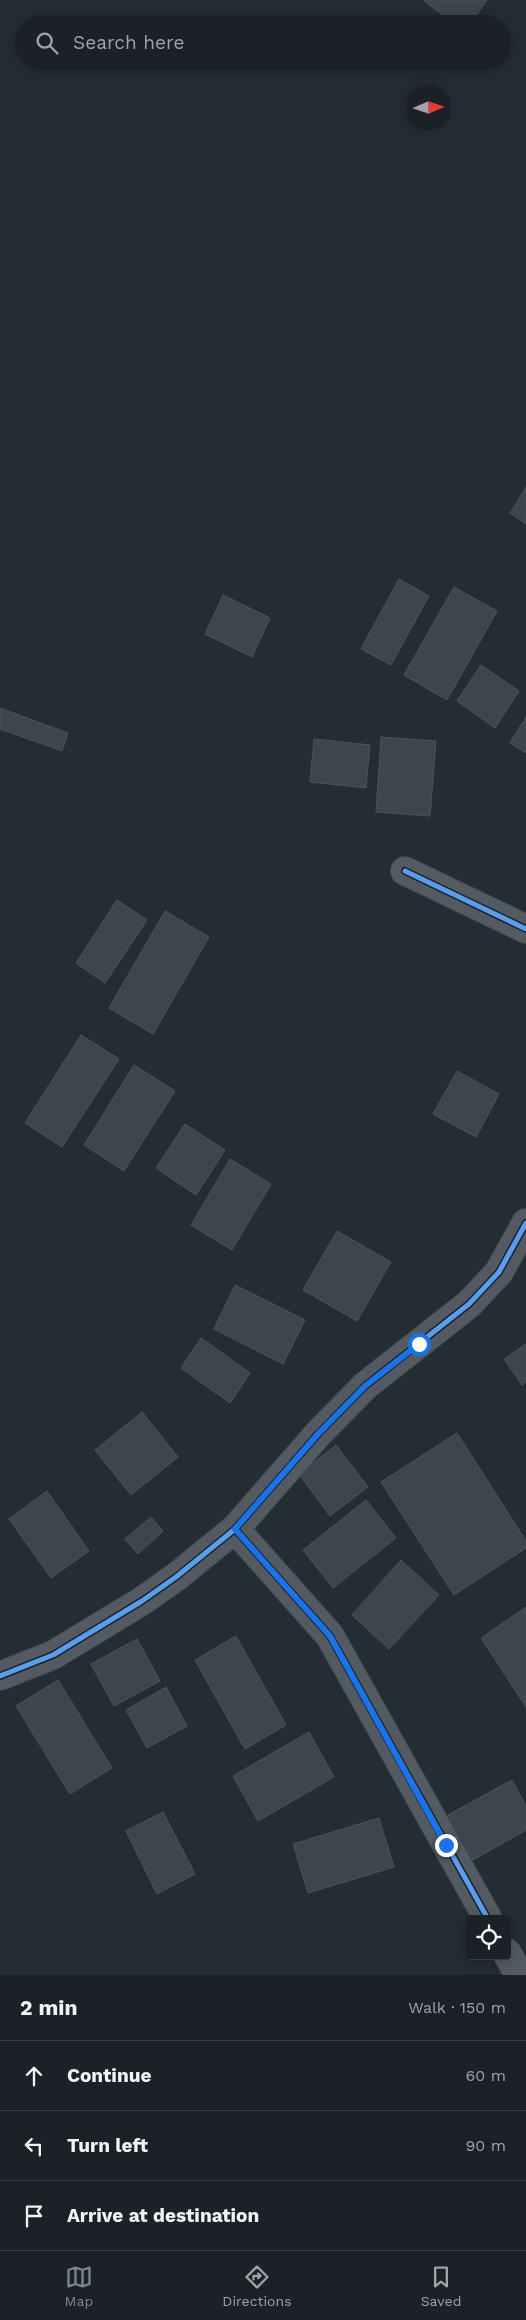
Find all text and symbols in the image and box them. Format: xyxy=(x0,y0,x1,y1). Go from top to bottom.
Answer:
search box xyxy=(15,15,511,70)
icon: search xyxy=(33,29,61,57)
text: Search here xyxy=(73,31,184,54)
north arrow xyxy=(406,85,451,130)
route start xyxy=(408,1333,431,1356)
route end xyxy=(435,1834,458,1857)
map controls xyxy=(466,1915,511,1960)
button: locate xyxy=(466,1915,511,1960)
text: 2 min xyxy=(20,1995,77,2020)
text: Walk · 150 m xyxy=(408,1998,506,2017)
icon: ahead xyxy=(20,2062,48,2090)
text: Continue xyxy=(67,2064,151,2087)
text: 60 m xyxy=(466,2066,506,2085)
icon: left xyxy=(20,2132,48,2160)
text: Turn left xyxy=(67,2134,148,2157)
text: 90 m xyxy=(465,2136,506,2155)
icon: arrive xyxy=(20,2202,48,2230)
text: Arrive at destination xyxy=(67,2204,259,2227)
tab: Map xyxy=(65,2263,93,2309)
tab: Directions xyxy=(222,2263,292,2309)
tab: Saved xyxy=(421,2263,461,2309)

